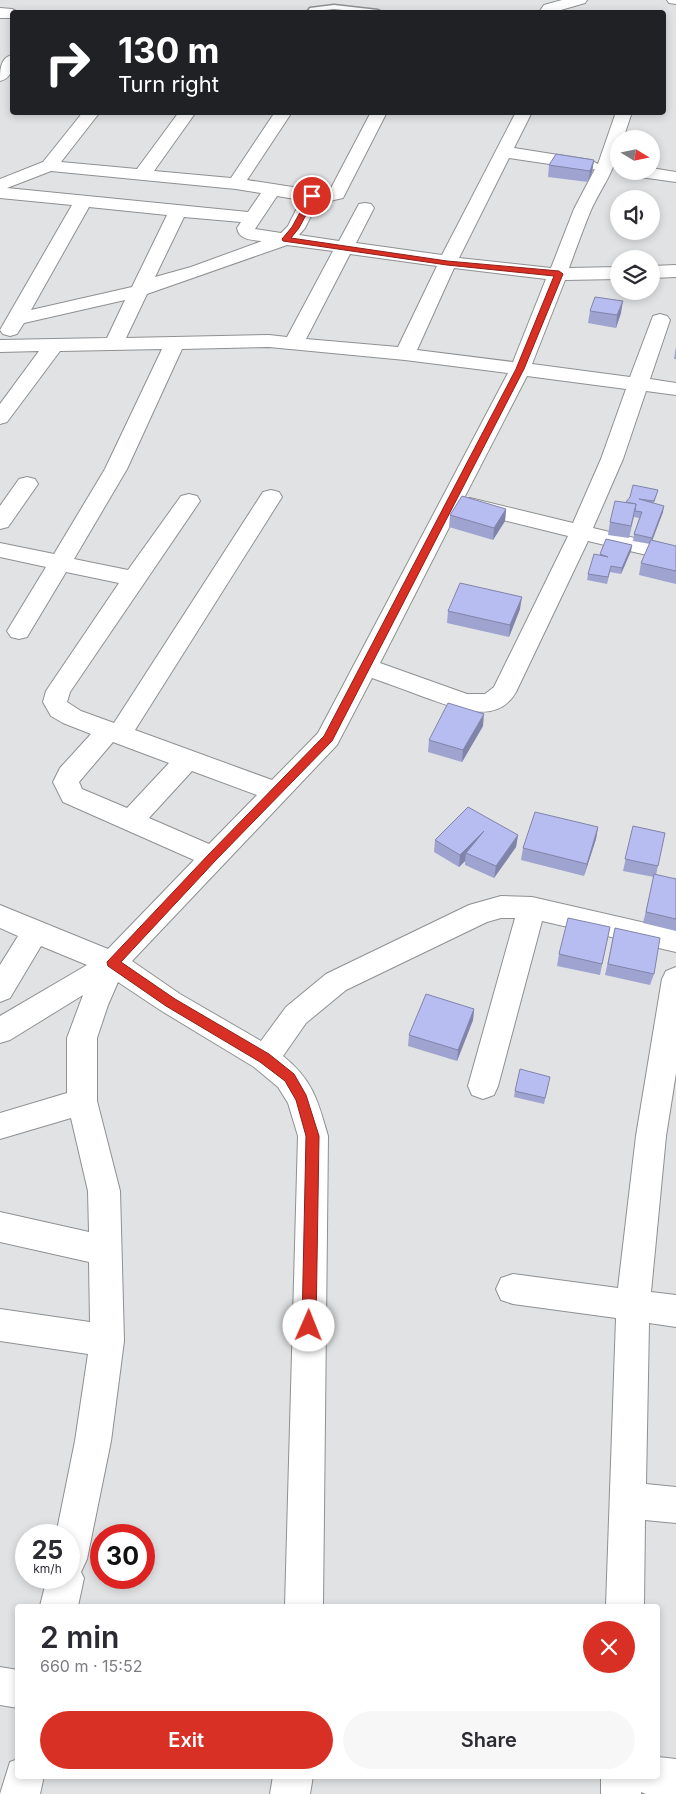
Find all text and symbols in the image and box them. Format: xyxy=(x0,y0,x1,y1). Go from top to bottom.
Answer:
text: 130 m xyxy=(118,29,220,71)
icon: right xyxy=(35,30,100,95)
text: Turn right xyxy=(118,71,219,97)
north arrow xyxy=(610,130,660,180)
map controls xyxy=(610,130,660,300)
pin xyxy=(291,175,333,217)
icon: arrive xyxy=(298,182,326,210)
button: sound xyxy=(610,190,660,240)
button: layers xyxy=(610,250,660,300)
position arrow xyxy=(282,1299,334,1351)
speed limit sign: 30 xyxy=(90,1524,155,1589)
text: 25 xyxy=(32,1535,63,1565)
text: km/h xyxy=(33,1561,62,1576)
text: 2 min xyxy=(40,1619,119,1655)
button: close xyxy=(583,1621,635,1673)
text: 660 m · 15:52 xyxy=(40,1656,142,1676)
button: Exit xyxy=(40,1711,333,1769)
button: Share xyxy=(343,1711,635,1769)

